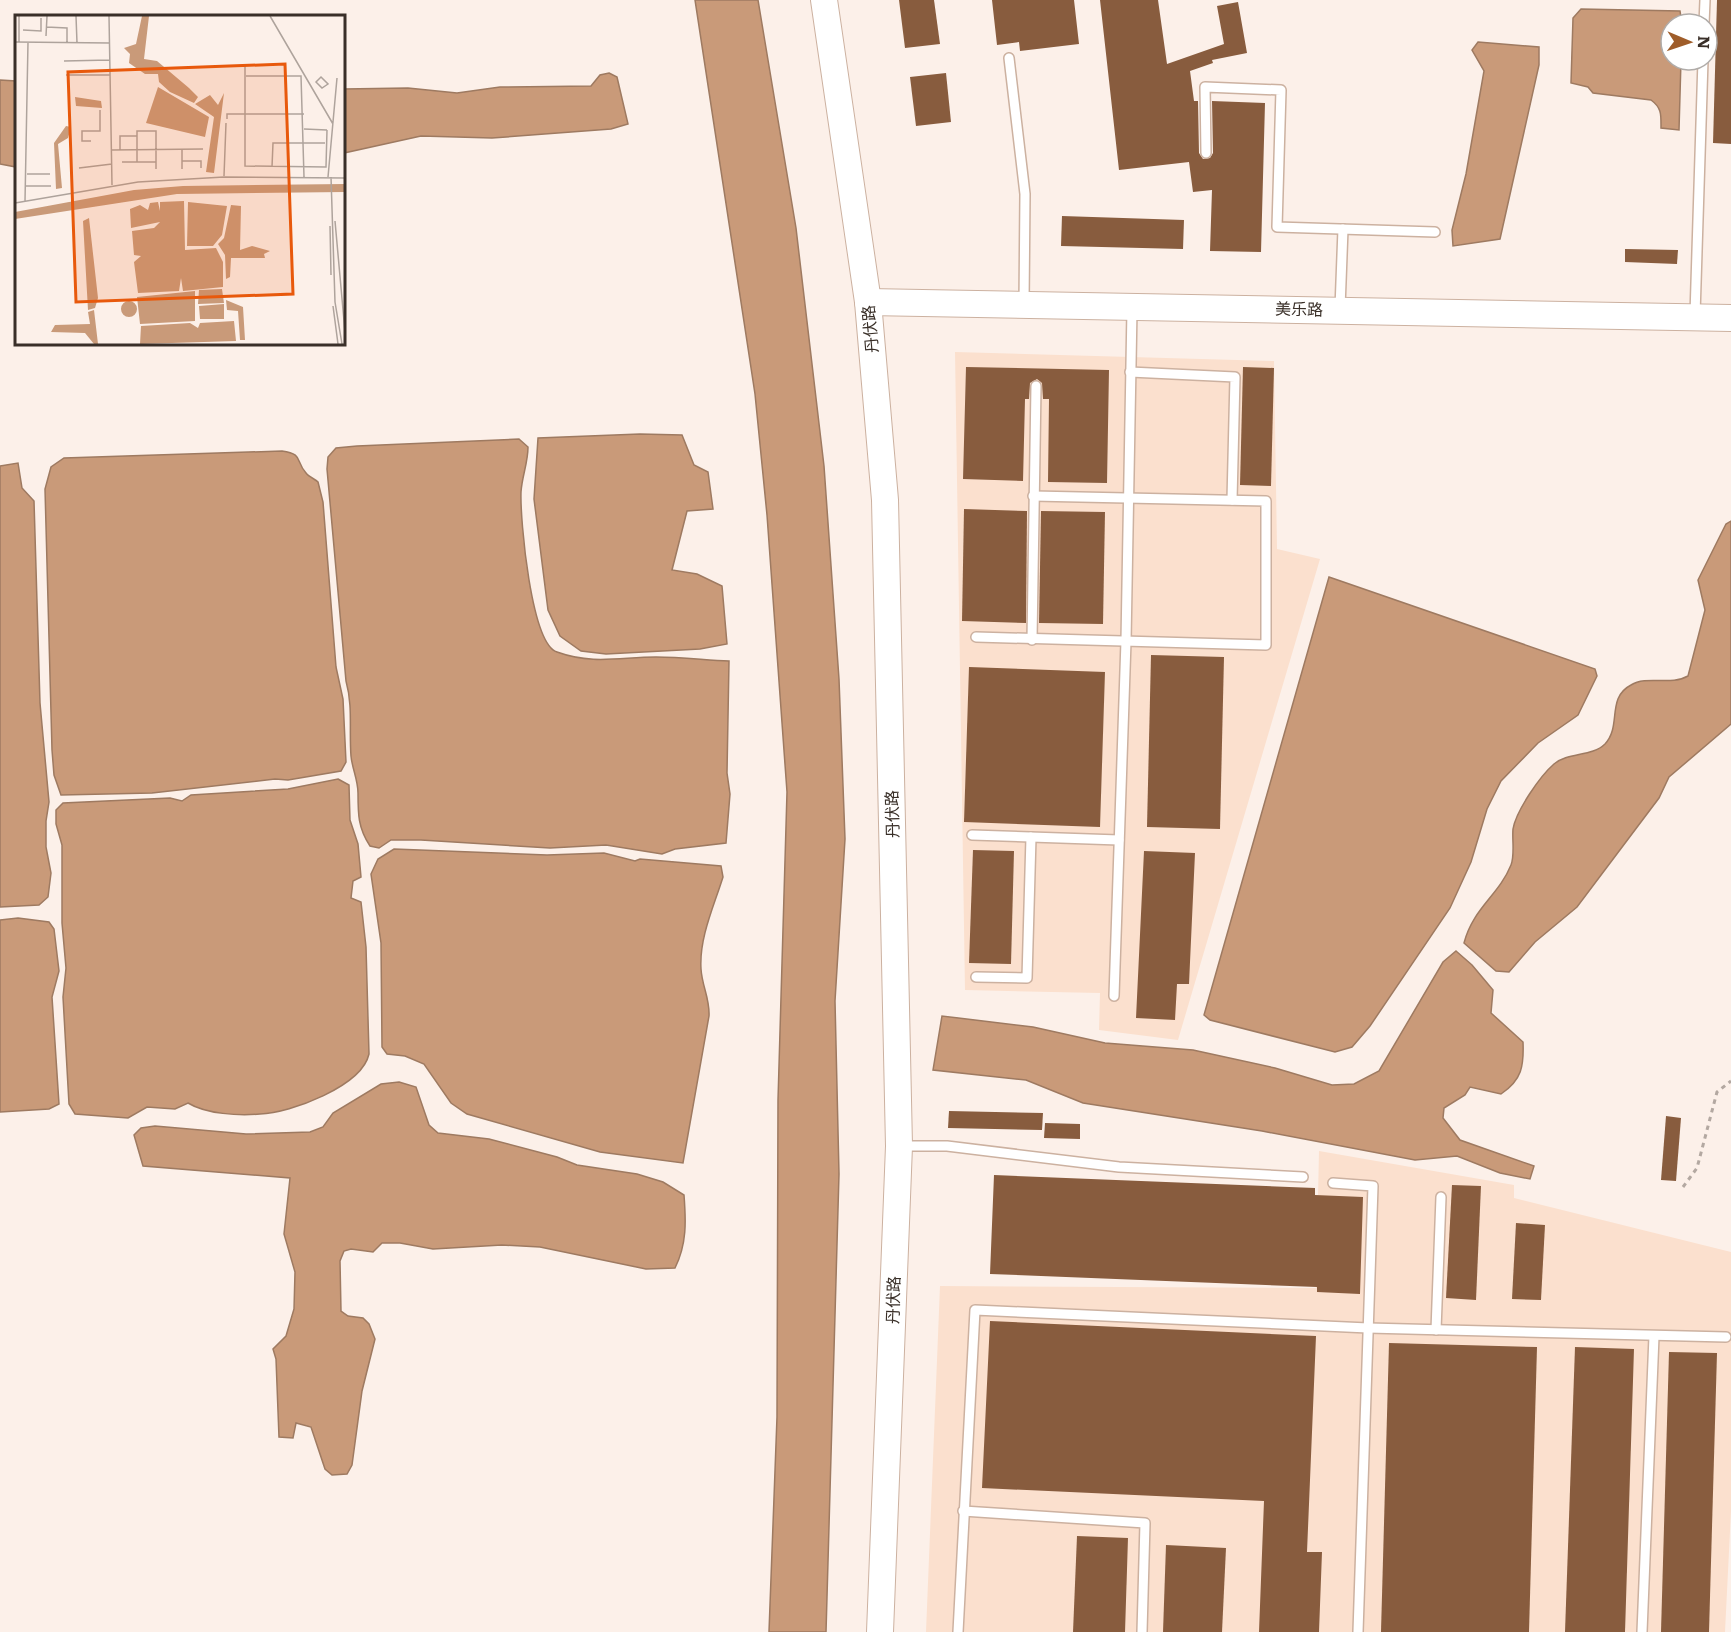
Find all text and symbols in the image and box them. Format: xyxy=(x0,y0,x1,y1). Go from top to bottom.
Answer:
north arrow xyxy=(1659,12,1719,72)
inset map xyxy=(15,15,345,345)
text: N xyxy=(1693,35,1717,50)
street label: 美乐路 xyxy=(1275,296,1323,320)
street label: 丹伏路 xyxy=(855,304,883,354)
street label: 丹伏路 xyxy=(879,790,903,838)
street label: 丹伏路 xyxy=(879,1276,905,1324)

